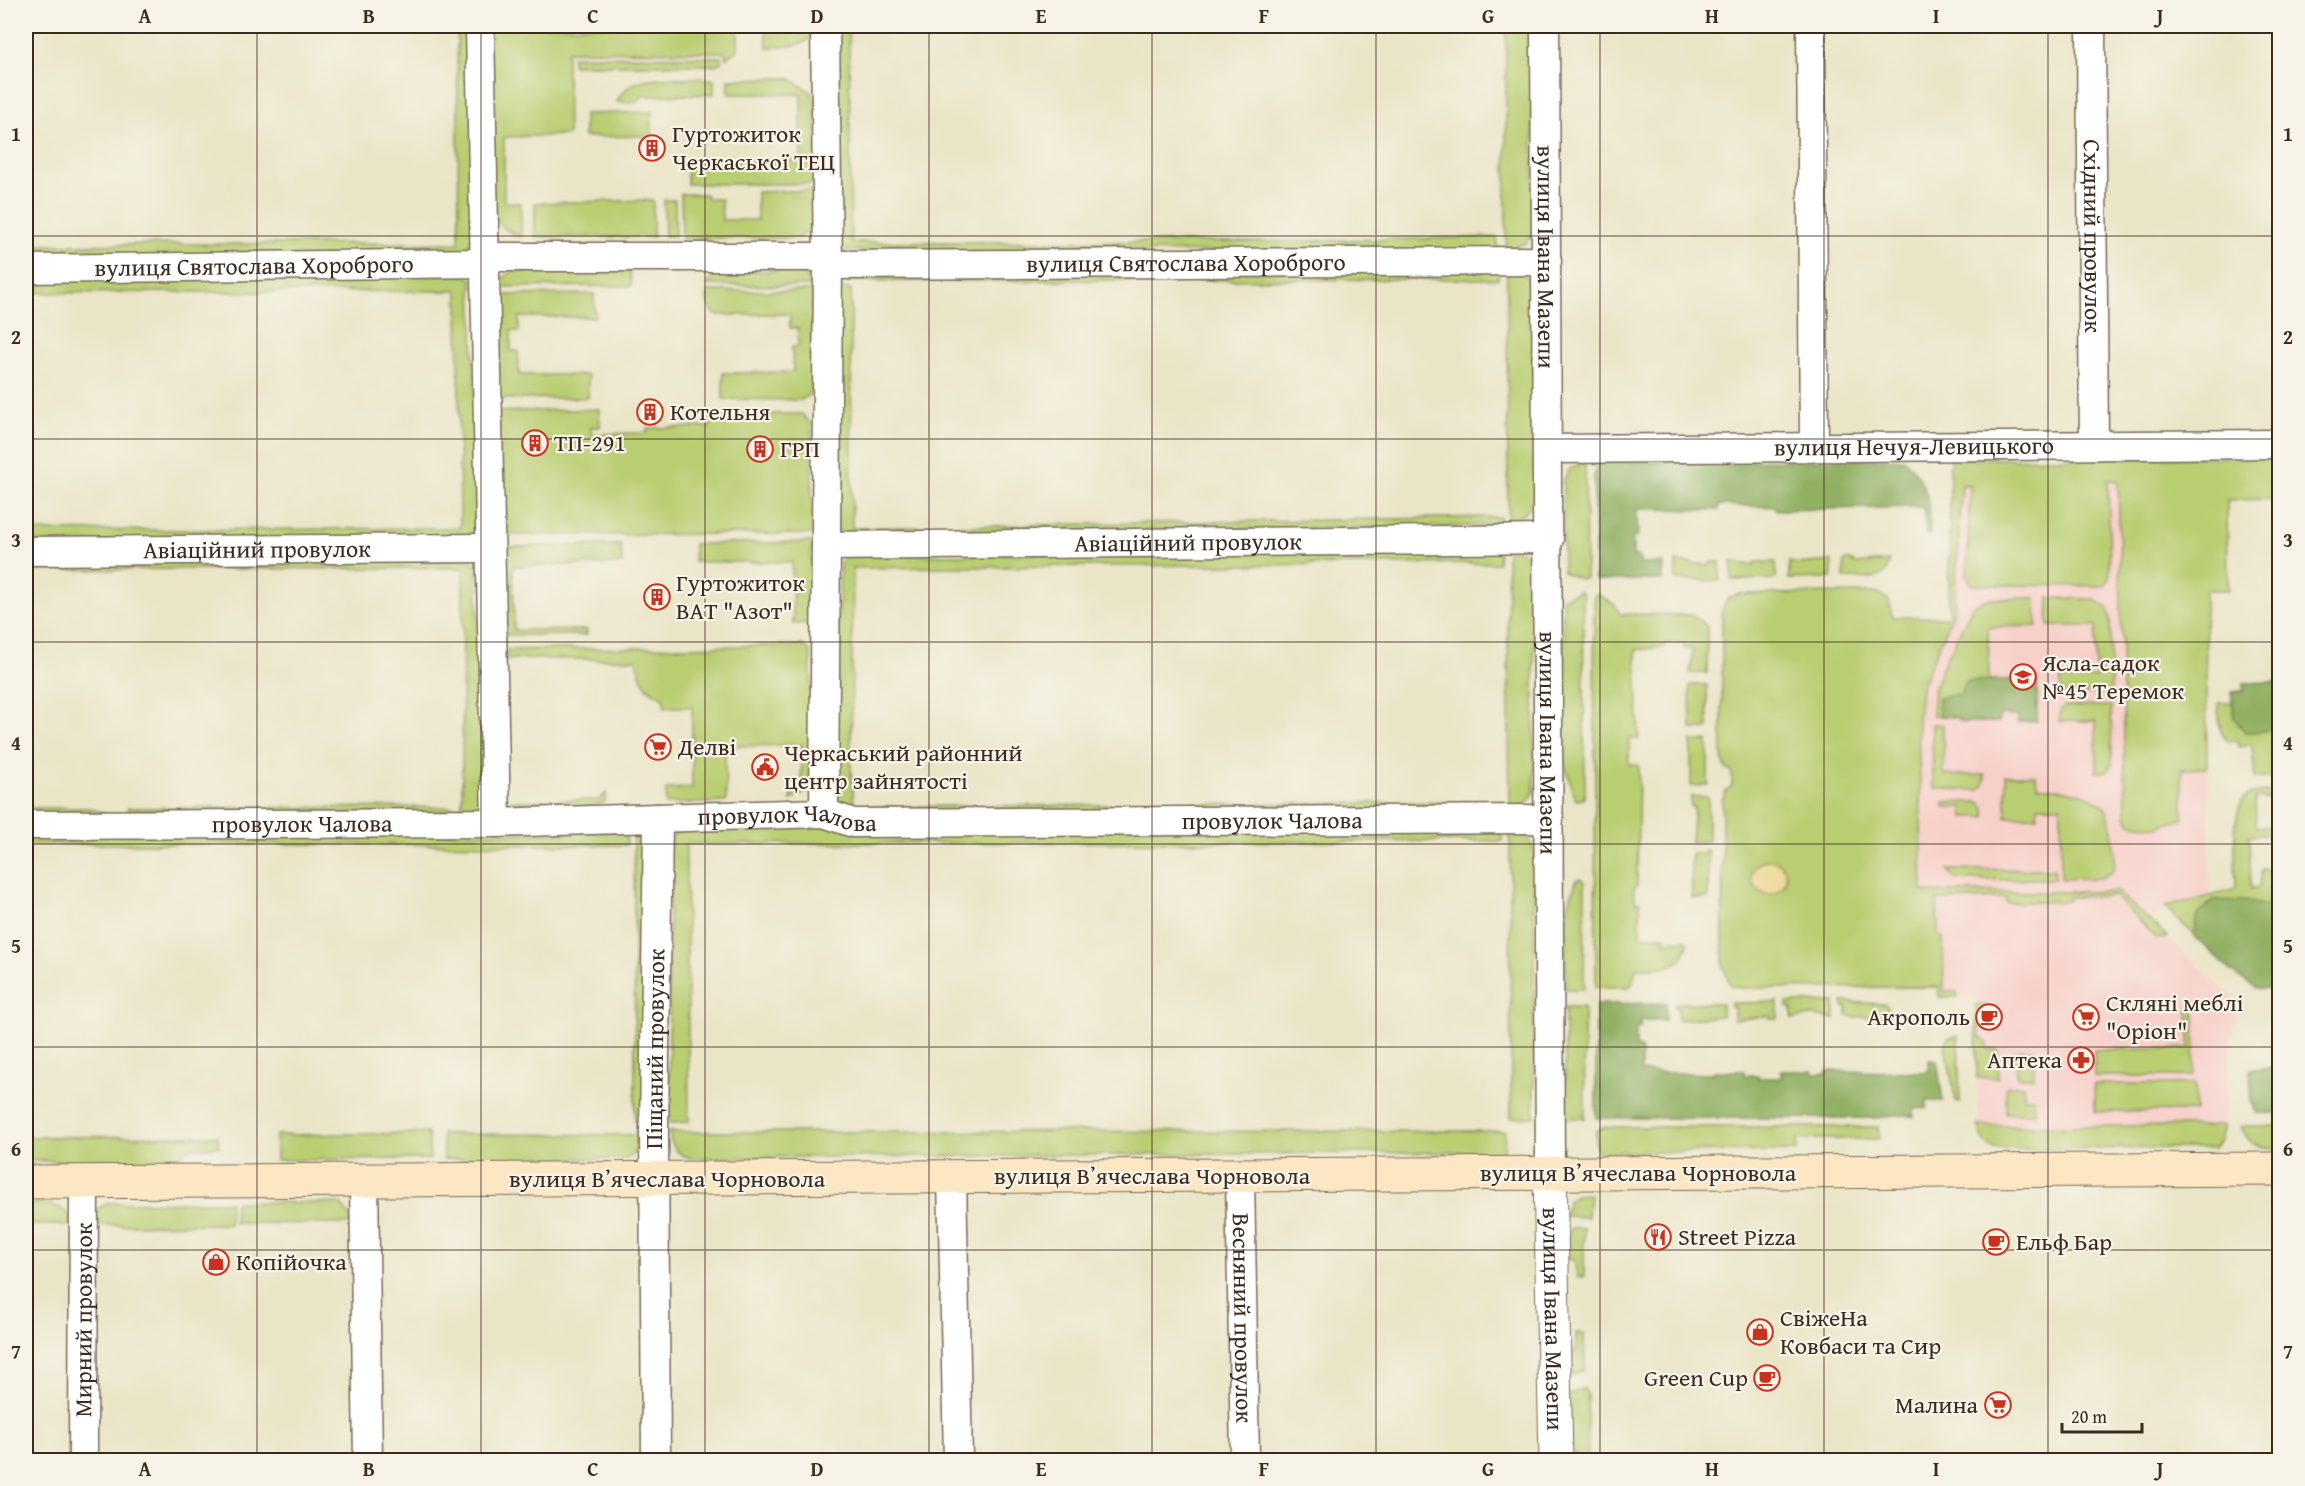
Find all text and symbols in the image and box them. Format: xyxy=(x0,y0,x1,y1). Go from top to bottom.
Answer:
text: A xyxy=(139,1,152,30)
text: B xyxy=(363,1,375,30)
text: C xyxy=(587,1,599,30)
text: D xyxy=(810,1,824,30)
text: E xyxy=(1036,1,1047,30)
text: F xyxy=(1259,1,1269,30)
text: G xyxy=(1482,1,1494,30)
text: H xyxy=(1705,1,1719,30)
text: I xyxy=(1933,1,1939,30)
text: J xyxy=(2154,1,2164,30)
place label: Гуртожиток Черкаської ТЕЦ xyxy=(672,116,835,179)
text: 1 xyxy=(11,119,21,148)
text: 1 xyxy=(2283,119,2293,148)
building icon: Гуртожиток Черкаської ТЕЦ xyxy=(637,133,667,163)
street label: Східний провулок xyxy=(2075,139,2111,333)
street label: вулиця Івана Мазепи xyxy=(1529,145,1564,369)
street label: вулиця Святослава Хороброго xyxy=(1026,244,1346,281)
street label: вулиця Святослава Хороброго xyxy=(94,246,414,285)
text: 2 xyxy=(11,322,21,351)
text: 2 xyxy=(2283,322,2293,351)
place label: Котельня xyxy=(670,394,770,429)
building icon: Котельня xyxy=(635,397,665,427)
place label: ТП-291 xyxy=(554,425,626,460)
building icon: ТП-291 xyxy=(520,428,550,458)
street label: вулиця Нечуя-Левицького xyxy=(1774,428,2054,464)
place label: ГРП xyxy=(780,431,820,466)
building icon: ГРП xyxy=(745,434,775,464)
street label: Авіаційний провулок xyxy=(1074,523,1302,561)
text: 3 xyxy=(11,525,21,554)
text: 3 xyxy=(2283,525,2293,554)
street label: Авіаційний провулок xyxy=(143,531,371,567)
place label: Гуртожиток ВАТ "Азот" xyxy=(676,565,805,628)
building icon: Гуртожиток ВАТ "Азот" xyxy=(642,582,672,612)
street label: вулиця Івана Мазепи xyxy=(1531,631,1567,855)
place label: Ясла-садок №45 Теремок xyxy=(2041,645,2184,708)
school or university icon: Ясла-садок №45 Теремок xyxy=(2008,662,2038,692)
text: 4 xyxy=(11,728,21,757)
text: 4 xyxy=(2283,728,2293,757)
place label: Делві xyxy=(677,729,737,764)
supermarket icon: Делві xyxy=(643,732,673,762)
place label: Черкаський районний центр зайнятості xyxy=(784,735,1023,798)
public building icon: Черкаський районний центр зайнятості xyxy=(750,752,780,782)
street label: провулок Чалова xyxy=(697,795,877,840)
street label: провулок Чалова xyxy=(1182,802,1363,838)
street label: провулок Чалова xyxy=(212,805,393,841)
text: 5 xyxy=(11,931,21,960)
text: 5 xyxy=(2283,931,2293,960)
street label: Піщаний провулок xyxy=(636,948,673,1149)
place label: Скляні меблі "Оріон" xyxy=(2106,985,2244,1048)
place label: Акрополь xyxy=(1867,999,1970,1034)
cafe icon: Акрополь xyxy=(1974,1002,2004,1032)
supermarket icon: Скляні меблі "Оріон" xyxy=(2071,1002,2101,1032)
place label: Аптека xyxy=(1987,1042,2063,1077)
pharmacy icon: Аптека xyxy=(2066,1045,2096,1075)
text: 6 xyxy=(11,1134,21,1163)
text: 6 xyxy=(2283,1134,2293,1163)
street label: вулиця Вʼячеслава Чорновола xyxy=(1480,1155,1797,1190)
street label: вулиця Вʼячеслава Чорновола xyxy=(994,1158,1311,1193)
street label: вулиця Вʼячеслава Чорновола xyxy=(509,1161,826,1196)
street label: вулиця Івана Мазепи xyxy=(1534,1207,1573,1431)
street label: Весняний провулок xyxy=(1224,1213,1262,1424)
place label: Street Pizza xyxy=(1678,1219,1797,1254)
street label: Мирний провулок xyxy=(65,1222,101,1417)
restaurant icon: Street Pizza xyxy=(1643,1222,1673,1252)
place label: Ельф Бар xyxy=(2016,1224,2112,1259)
cafe icon: Ельф Бар xyxy=(1981,1227,2011,1257)
place label: Копійочка xyxy=(236,1244,347,1279)
shop icon: Копійочка xyxy=(201,1247,231,1277)
place label: СвіжеНа Ковбаси та Сир xyxy=(1780,1300,1941,1363)
shop icon: СвіжеНа Ковбаси та Сир xyxy=(1745,1317,1775,1347)
text: 7 xyxy=(11,1336,21,1365)
text: 7 xyxy=(2283,1336,2293,1365)
place label: Green Cup xyxy=(1644,1360,1748,1395)
cafe icon: Green Cup xyxy=(1752,1363,1782,1393)
place label: Малина xyxy=(1895,1387,1979,1422)
supermarket icon: Малина xyxy=(1983,1390,2013,1420)
scale bar xyxy=(2062,1396,2142,1434)
text: 20 m xyxy=(2071,1403,2107,1430)
text: A xyxy=(139,1454,152,1483)
text: B xyxy=(363,1454,375,1483)
text: C xyxy=(587,1454,599,1483)
text: D xyxy=(810,1454,824,1483)
text: E xyxy=(1036,1454,1047,1483)
text: F xyxy=(1259,1454,1269,1483)
text: G xyxy=(1482,1454,1494,1483)
text: H xyxy=(1705,1454,1719,1483)
text: I xyxy=(1933,1454,1939,1483)
text: J xyxy=(2154,1454,2164,1483)

